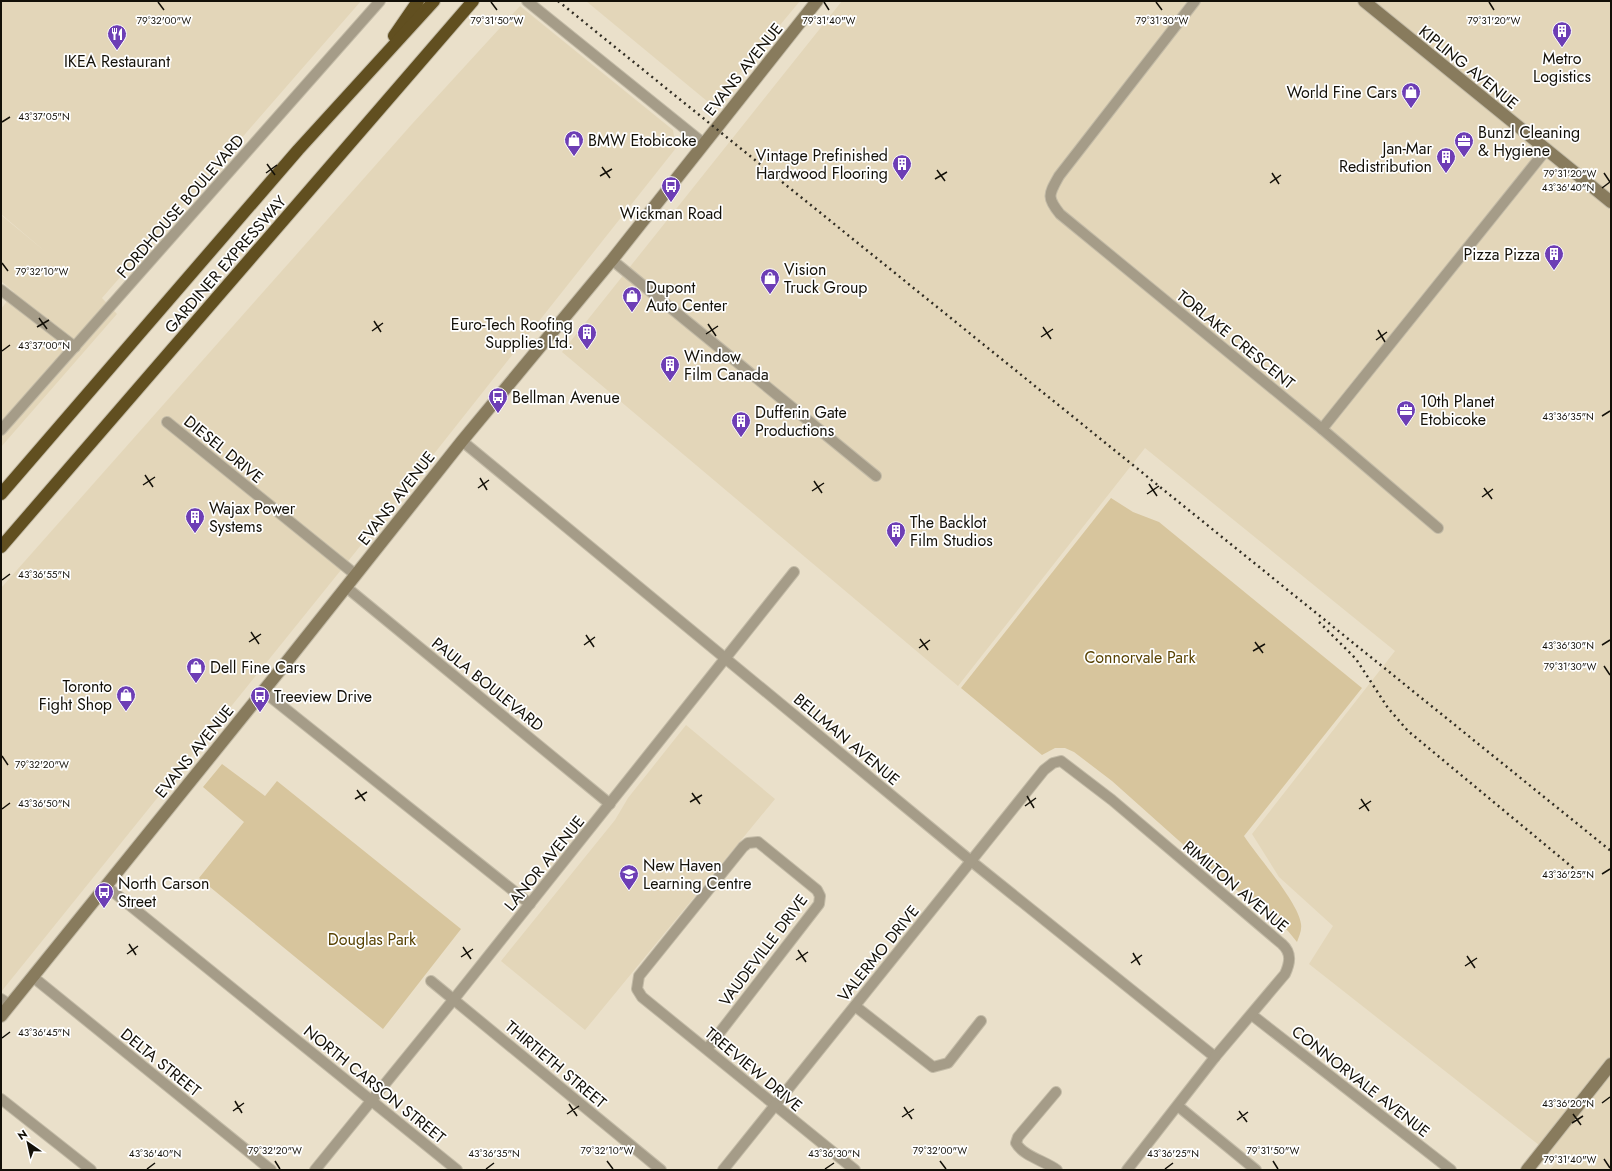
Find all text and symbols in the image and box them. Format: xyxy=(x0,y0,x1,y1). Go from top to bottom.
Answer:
text: 79°32'00"W xyxy=(137,13,191,28)
text: 79°31'50"W xyxy=(471,13,523,28)
text: 79°31'40"W xyxy=(803,13,856,28)
text: 79°31'30"W xyxy=(1136,13,1188,28)
text: 79°31'20"W xyxy=(1468,13,1521,28)
street label: EVANS AVENUE xyxy=(699,18,788,121)
street label: KIPLING AVENUE xyxy=(1414,20,1523,115)
building icon: Metro Logistics xyxy=(1551,20,1573,48)
restaurant icon: IKEA Restaurant xyxy=(106,23,128,51)
place label: Metro Logistics xyxy=(1533,47,1591,88)
place label: IKEA Restaurant xyxy=(64,50,170,73)
place label: World Fine Cars xyxy=(1286,81,1397,104)
shop icon: World Fine Cars xyxy=(1400,81,1422,109)
text: 43°37'05"N xyxy=(18,109,70,124)
place label: Bunzl Cleaning & Hygiene xyxy=(1478,121,1580,162)
street label: FORDHOUSE BOULEVARD xyxy=(111,129,249,283)
shop icon: BMW Etobicoke xyxy=(563,129,585,157)
place label: BMW Etobicoke xyxy=(588,129,697,152)
office icon: Bunzl Cleaning & Hygiene xyxy=(1453,130,1475,158)
place label: Jan-Mar Redistribution xyxy=(1339,137,1432,178)
place label: Vintage Prefinished Hardwood Flooring xyxy=(756,144,888,185)
building icon: Jan-Mar Redistribution xyxy=(1435,146,1457,174)
building icon: Vintage Prefinished Hardwood Flooring xyxy=(891,153,913,181)
text: 79°31'20"W xyxy=(1544,166,1597,181)
bus stop icon: Wickman Road xyxy=(660,175,682,203)
text: 43°36'40"N xyxy=(1542,180,1594,195)
street label: GARDINER EXPRESSWAY xyxy=(159,191,292,338)
place label: Wickman Road xyxy=(620,202,722,225)
place label: Pizza Pizza xyxy=(1464,243,1540,266)
building icon: Pizza Pizza xyxy=(1543,243,1565,271)
place label: Vision Truck Group xyxy=(784,258,867,299)
text: 79°32'10"W xyxy=(16,264,69,279)
shop icon: Vision Truck Group xyxy=(759,267,781,295)
place label: Dupont Auto Center xyxy=(646,276,728,317)
street label: TORLAKE CRESCENT xyxy=(1172,284,1300,395)
shop icon: Dupont Auto Center xyxy=(621,285,643,313)
place label: Euro-Tech Roofing Supplies Ltd. xyxy=(451,313,573,354)
building icon: Euro-Tech Roofing Supplies Ltd. xyxy=(576,322,598,350)
text: 43°37'00"N xyxy=(18,338,70,353)
place label: Window Film Canada xyxy=(684,345,769,386)
building icon: Window Film Canada xyxy=(659,354,681,382)
bus stop icon: Bellman Avenue xyxy=(487,386,509,414)
place label: Bellman Avenue xyxy=(512,386,620,409)
place label: 10th Planet Etobicoke xyxy=(1420,390,1495,431)
office icon: 10th Planet Etobicoke xyxy=(1395,399,1417,427)
place label: Dufferin Gate Productions xyxy=(755,401,847,442)
text: 43°36'35"N xyxy=(1542,409,1594,424)
street label: DIESEL DRIVE xyxy=(179,410,268,489)
building icon: Dufferin Gate Productions xyxy=(730,410,752,438)
street label: EVANS AVENUE xyxy=(352,446,440,550)
place label: Wajax Power Systems xyxy=(209,497,296,538)
building icon: Wajax Power Systems xyxy=(184,506,206,534)
place label: The Backlot Film Studios xyxy=(910,511,993,552)
building icon: The Backlot Film Studios xyxy=(885,520,907,548)
text: 43°36'55"N xyxy=(18,567,70,582)
street label: PAULA BOULEVARD xyxy=(427,632,549,737)
text: 43°36'30"N xyxy=(1542,638,1594,653)
park label: Connorvale Park xyxy=(1084,646,1197,669)
shop icon: Dell Fine Cars xyxy=(185,656,207,684)
place label: Dell Fine Cars xyxy=(210,656,305,679)
text: 79°31'30"W xyxy=(1544,659,1596,674)
place label: Toronto Fight Shop xyxy=(39,675,112,716)
shop icon: Toronto Fight Shop xyxy=(115,684,137,712)
bus stop icon: Treeview Drive xyxy=(249,685,271,713)
place label: Treeview Drive xyxy=(274,685,372,708)
street label: BELLMAN AVENUE xyxy=(789,688,905,791)
street label: EVANS AVENUE xyxy=(150,700,239,803)
text: 79°32'20"W xyxy=(15,757,69,772)
text: 43°36'50"N xyxy=(18,796,70,811)
street label: LANOR AVENUE xyxy=(499,811,590,916)
street label: RIMILTON AVENUE xyxy=(1178,835,1294,938)
place label: New Haven Learning Centre xyxy=(643,854,751,895)
school or university icon: New Haven Learning Centre xyxy=(618,863,640,891)
text: 43°36'25"N xyxy=(1542,867,1594,882)
place label: North Carson Street xyxy=(118,872,209,913)
bus stop icon: North Carson Street xyxy=(93,881,115,909)
street label: VAUDEVILLE DRIVE xyxy=(714,890,813,1011)
street label: VALERMO DRIVE xyxy=(832,900,924,1006)
park label: Douglas Park xyxy=(328,928,417,951)
street label: THIRTIETH STREET xyxy=(500,1015,612,1114)
street label: NORTH CARSON STREET xyxy=(299,1020,451,1149)
street label: CONNORVALE AVENUE xyxy=(1287,1020,1435,1143)
street label: TREEVIEW DRIVE xyxy=(700,1022,807,1117)
street label: DELTA STREET xyxy=(116,1023,206,1102)
text: 43°36'45"N xyxy=(18,1025,70,1040)
text: 43°36'20"N xyxy=(1542,1096,1594,1111)
north arrow xyxy=(8,1123,48,1163)
text: N xyxy=(14,1126,31,1144)
text: 79°32'20"W xyxy=(248,1143,302,1158)
text: 79°32'10"W xyxy=(581,1143,634,1158)
text: 79°32'00"W xyxy=(913,1143,967,1158)
text: 79°31'50"W xyxy=(1247,1143,1299,1158)
text: 43°36'40"N xyxy=(129,1146,181,1161)
text: 43°36'35"N xyxy=(468,1146,520,1161)
text: 43°36'30"N xyxy=(808,1146,860,1161)
text: 43°36'25"N xyxy=(1147,1146,1199,1161)
text: 79°31'40"W xyxy=(1544,1152,1597,1167)

